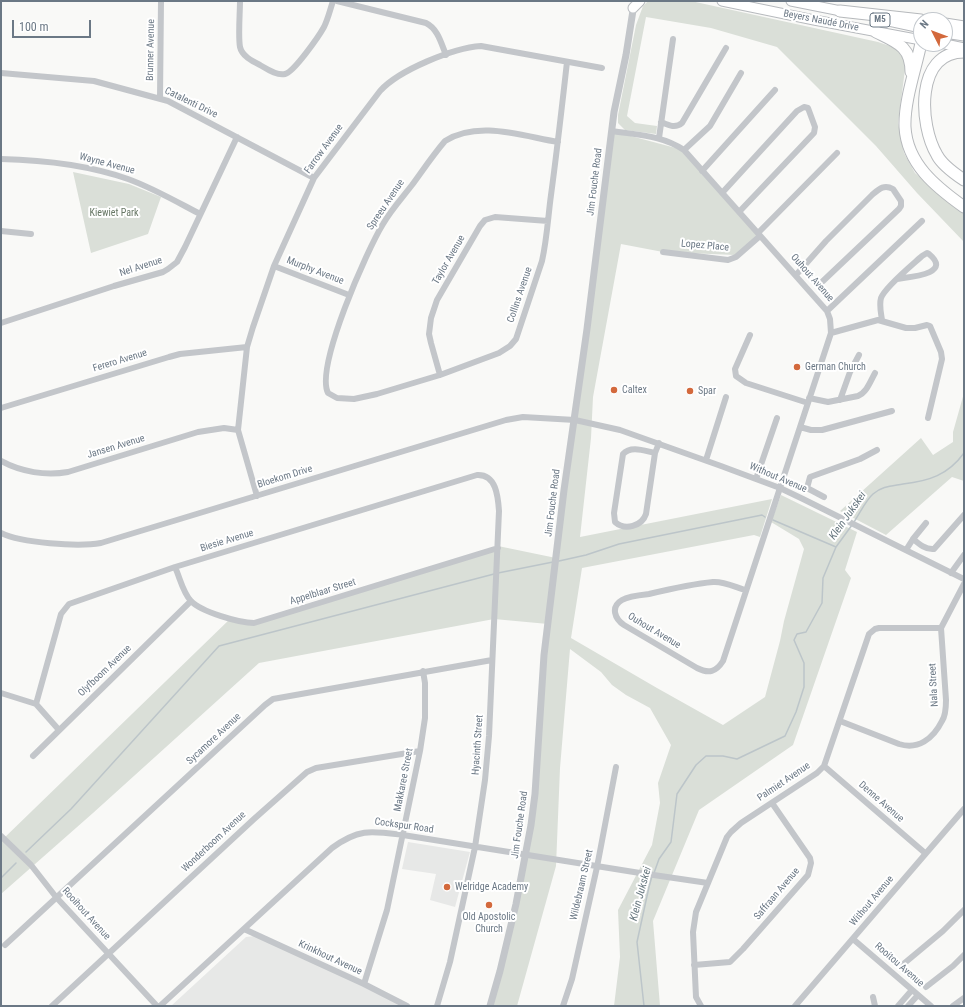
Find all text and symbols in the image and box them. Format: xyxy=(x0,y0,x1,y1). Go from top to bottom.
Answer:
street label: Beyers Naudé Drive xyxy=(782,8,860,34)
scale bar xyxy=(14,12,93,38)
north arrow xyxy=(913,12,953,52)
road number: M5 xyxy=(870,13,890,27)
text: N xyxy=(917,17,932,31)
street label: Brunner Avenue xyxy=(144,19,158,81)
text: 100 m xyxy=(19,20,49,34)
street label: Catalenti Drive xyxy=(163,85,219,121)
street label: Farrow Avenue xyxy=(302,122,346,176)
street label: Jim Fouche Road xyxy=(585,148,605,216)
street label: Wayne Avenue xyxy=(78,151,136,177)
street label: Spreeu Avenue xyxy=(365,177,407,233)
park label: Kiewiet Park xyxy=(89,207,139,219)
street label: Taylor Avenue xyxy=(430,233,468,287)
street label: Lopez Place xyxy=(681,238,729,254)
street label: Ouhout Avenue xyxy=(788,252,836,304)
street label: Nel Avenue xyxy=(118,254,164,280)
street label: Murphy Avenue xyxy=(285,255,345,287)
street label: Collins Avenue xyxy=(505,266,535,324)
street label: Ferero Avenue xyxy=(91,347,149,375)
place label: German Church xyxy=(805,361,866,373)
marker: German Church xyxy=(792,362,802,372)
place label: Caltex xyxy=(622,384,647,396)
marker: Caltex xyxy=(609,385,619,395)
place label: Spar xyxy=(698,385,716,397)
marker: Spar xyxy=(685,386,695,396)
street label: Jansen Avenue xyxy=(86,433,146,461)
street label: Without Avenue xyxy=(747,460,809,496)
street label: Bloekom Drive xyxy=(256,463,314,491)
street label: Jim Fouche Road xyxy=(543,469,563,537)
water label: Klein Jukskei xyxy=(827,489,869,543)
street label: Biesie Avenue xyxy=(199,527,255,555)
street label: Appelblaar Street xyxy=(289,576,357,608)
street label: Ouhout Avenue xyxy=(625,611,683,651)
street label: Olyfboom Avenue xyxy=(76,643,134,699)
street label: Nala Street xyxy=(927,663,941,707)
street label: Sycamore Avenue xyxy=(184,711,244,767)
street label: Hyacinth Street xyxy=(470,714,486,776)
street label: Makkaree Street xyxy=(392,747,416,813)
street label: Palmiet Avenue xyxy=(755,760,813,804)
street label: Denne Avenue xyxy=(856,779,906,825)
street label: Jim Fouche Road xyxy=(509,790,531,860)
street label: Wonderboom Avenue xyxy=(179,809,249,875)
street label: Cockspur Road xyxy=(374,816,434,836)
street label: Wildebraam Street xyxy=(568,848,596,922)
water label: Klein Jukskei xyxy=(627,865,655,923)
street label: Saffraan Avenue xyxy=(752,865,802,923)
street label: Without Avenue xyxy=(848,874,896,928)
place label: Welridge Academy xyxy=(455,881,528,893)
marker: Welridge Academy xyxy=(442,882,452,892)
street label: Rooihout Avenue xyxy=(59,885,113,943)
marker: Old Apostolic Church xyxy=(484,900,494,910)
place label: Old Apostolic Church xyxy=(463,911,515,934)
street label: Krinkhout Avenue xyxy=(296,938,364,978)
street label: Rooitou Avenue xyxy=(872,940,926,990)

